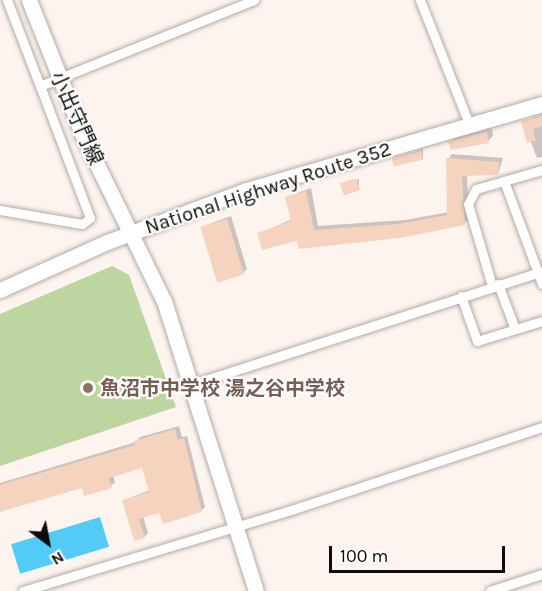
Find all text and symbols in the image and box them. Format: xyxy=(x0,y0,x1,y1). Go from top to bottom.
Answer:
street label: 小出守門線 xyxy=(46,67,108,169)
street label: National Highway Route 352 xyxy=(142,137,394,239)
place label: 魚沼市中学校 湯之谷中学校 xyxy=(100,376,345,400)
marker: 魚沼市中学校 湯之谷中学校 xyxy=(81,381,95,395)
north arrow xyxy=(18,513,78,573)
scale bar xyxy=(332,534,508,572)
text: 100 m xyxy=(340,545,388,567)
text: N xyxy=(48,548,68,570)

